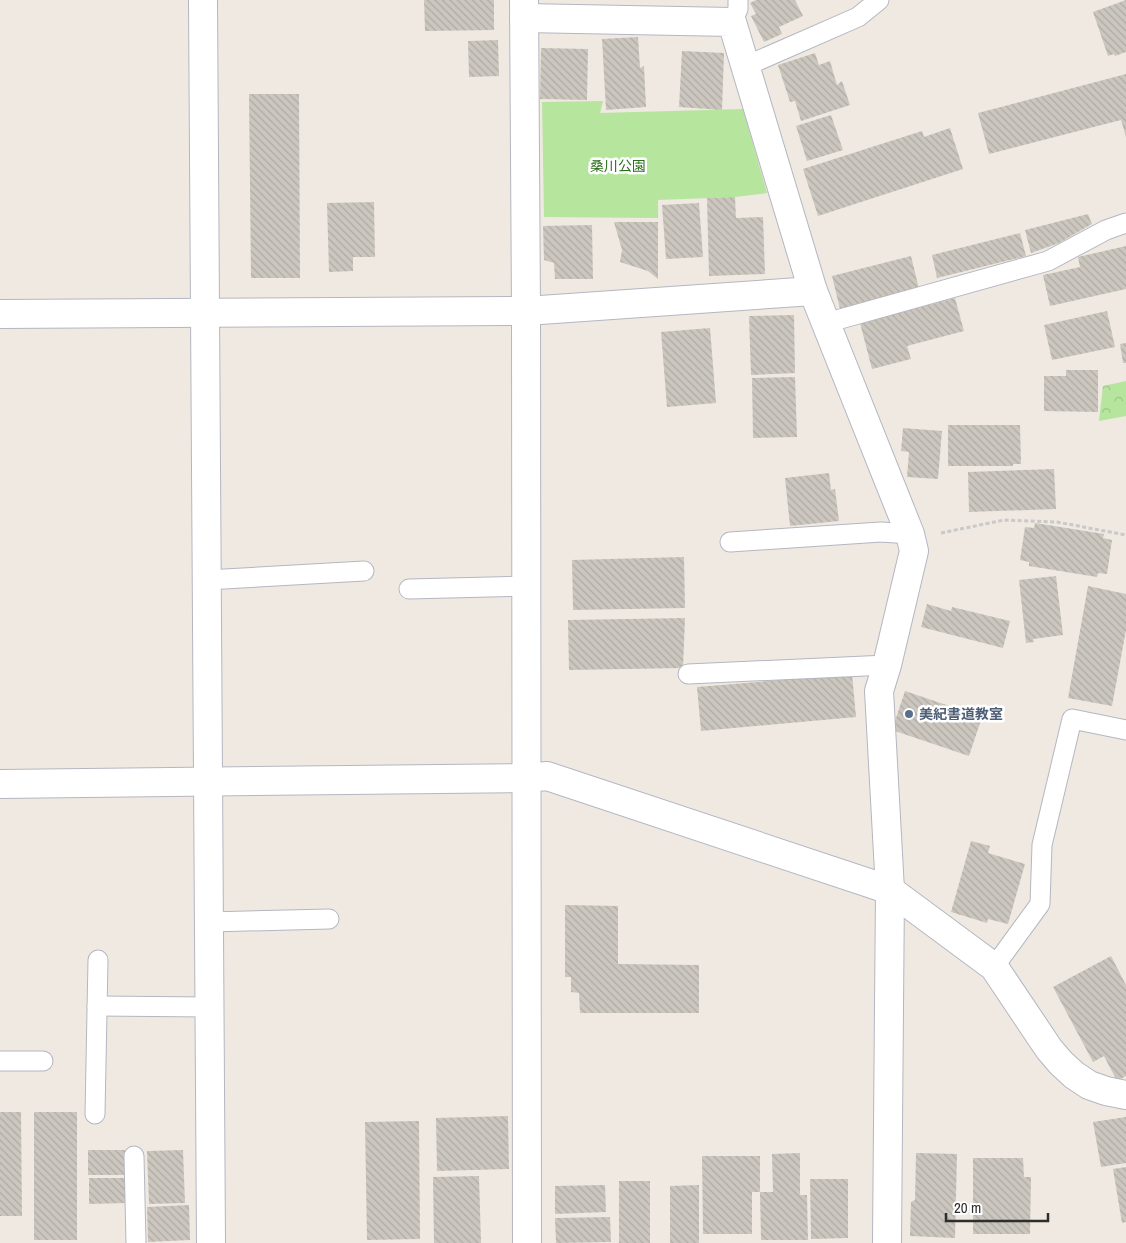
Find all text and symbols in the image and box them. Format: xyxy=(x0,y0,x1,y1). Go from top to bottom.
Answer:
park label: 桑川公園 xyxy=(590,157,646,175)
place label: 美紀書道教室 xyxy=(919,705,1003,723)
marker: 美紀書道教室 xyxy=(903,708,915,720)
scale bar xyxy=(946,1190,1048,1222)
text: 20 m xyxy=(954,1197,981,1218)

